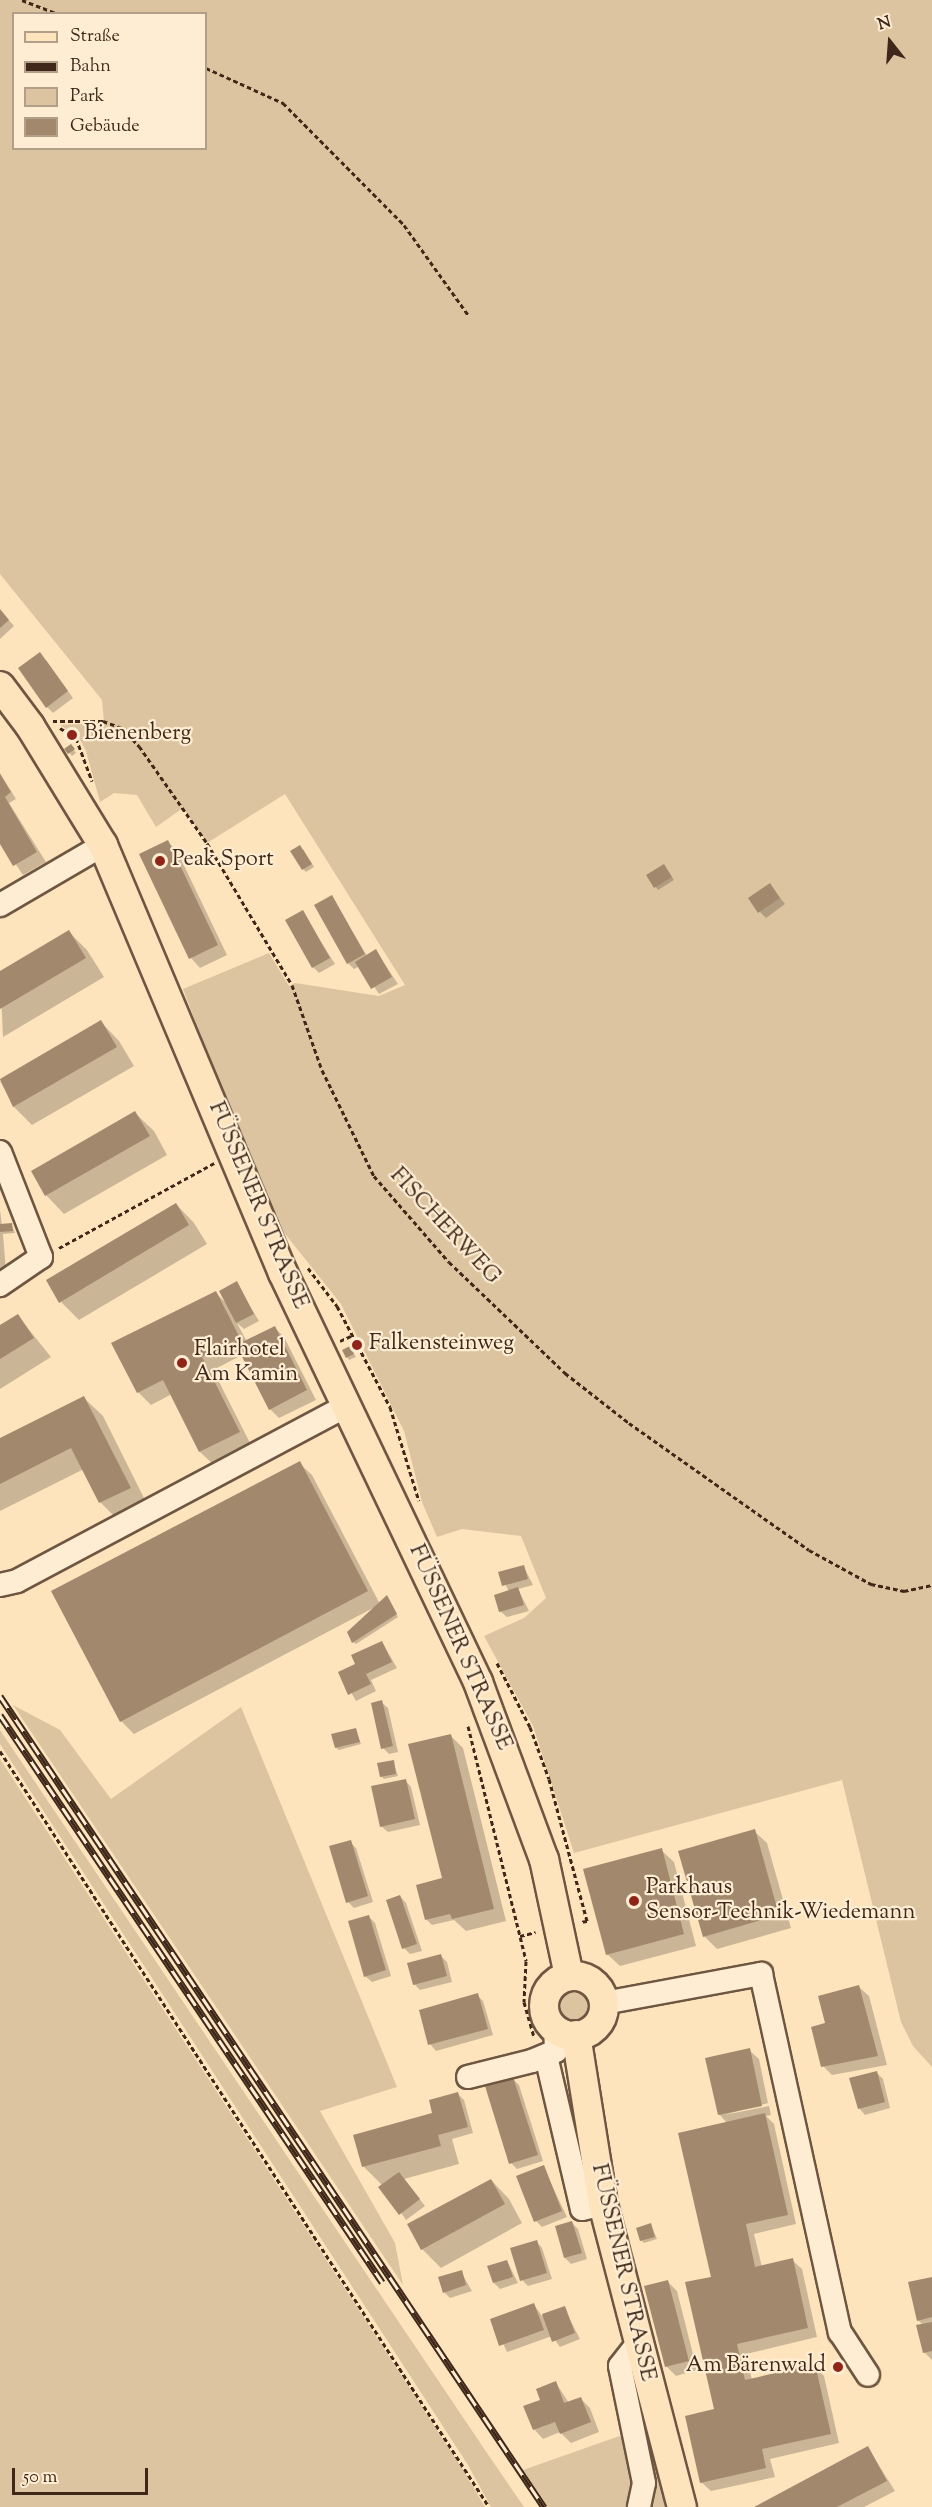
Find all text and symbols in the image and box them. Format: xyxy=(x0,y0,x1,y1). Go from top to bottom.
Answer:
text: N xyxy=(875,11,894,37)
legend xyxy=(12,12,207,150)
north arrow xyxy=(860,12,920,72)
text: Straße xyxy=(70,24,120,50)
text: Bahn xyxy=(70,54,111,80)
text: Park xyxy=(70,84,104,110)
text: Gebäude xyxy=(70,114,140,140)
place label: Bienenberg xyxy=(84,722,191,748)
marker: Bienenberg xyxy=(65,728,79,742)
place label: Peak Sport xyxy=(172,848,274,874)
marker: Peak Sport xyxy=(153,854,167,868)
street label: FÜSSENER STRASSE xyxy=(201,1098,313,1314)
street label: FISCHERWEG xyxy=(383,1163,505,1291)
place label: Falkensteinweg xyxy=(369,1332,514,1358)
place label: Flairhotel Am Kamin xyxy=(194,1337,298,1388)
marker: Falkensteinweg xyxy=(350,1338,364,1352)
marker: Flairhotel Am Kamin xyxy=(175,1356,189,1370)
street label: FÜSSENER STRASSE xyxy=(402,1541,516,1755)
place label: Parkhaus Sensor-Technik-Wiedemann xyxy=(646,1875,915,1927)
marker: Parkhaus Sensor-Technik-Wiedemann xyxy=(627,1894,641,1908)
street label: FÜSSENER STRASSE xyxy=(584,2162,660,2384)
place label: Am Bärenwald xyxy=(686,2354,826,2380)
marker: Am Bärenwald xyxy=(831,2360,845,2374)
scale bar xyxy=(15,2456,152,2494)
text: 50 m xyxy=(23,2465,57,2491)

